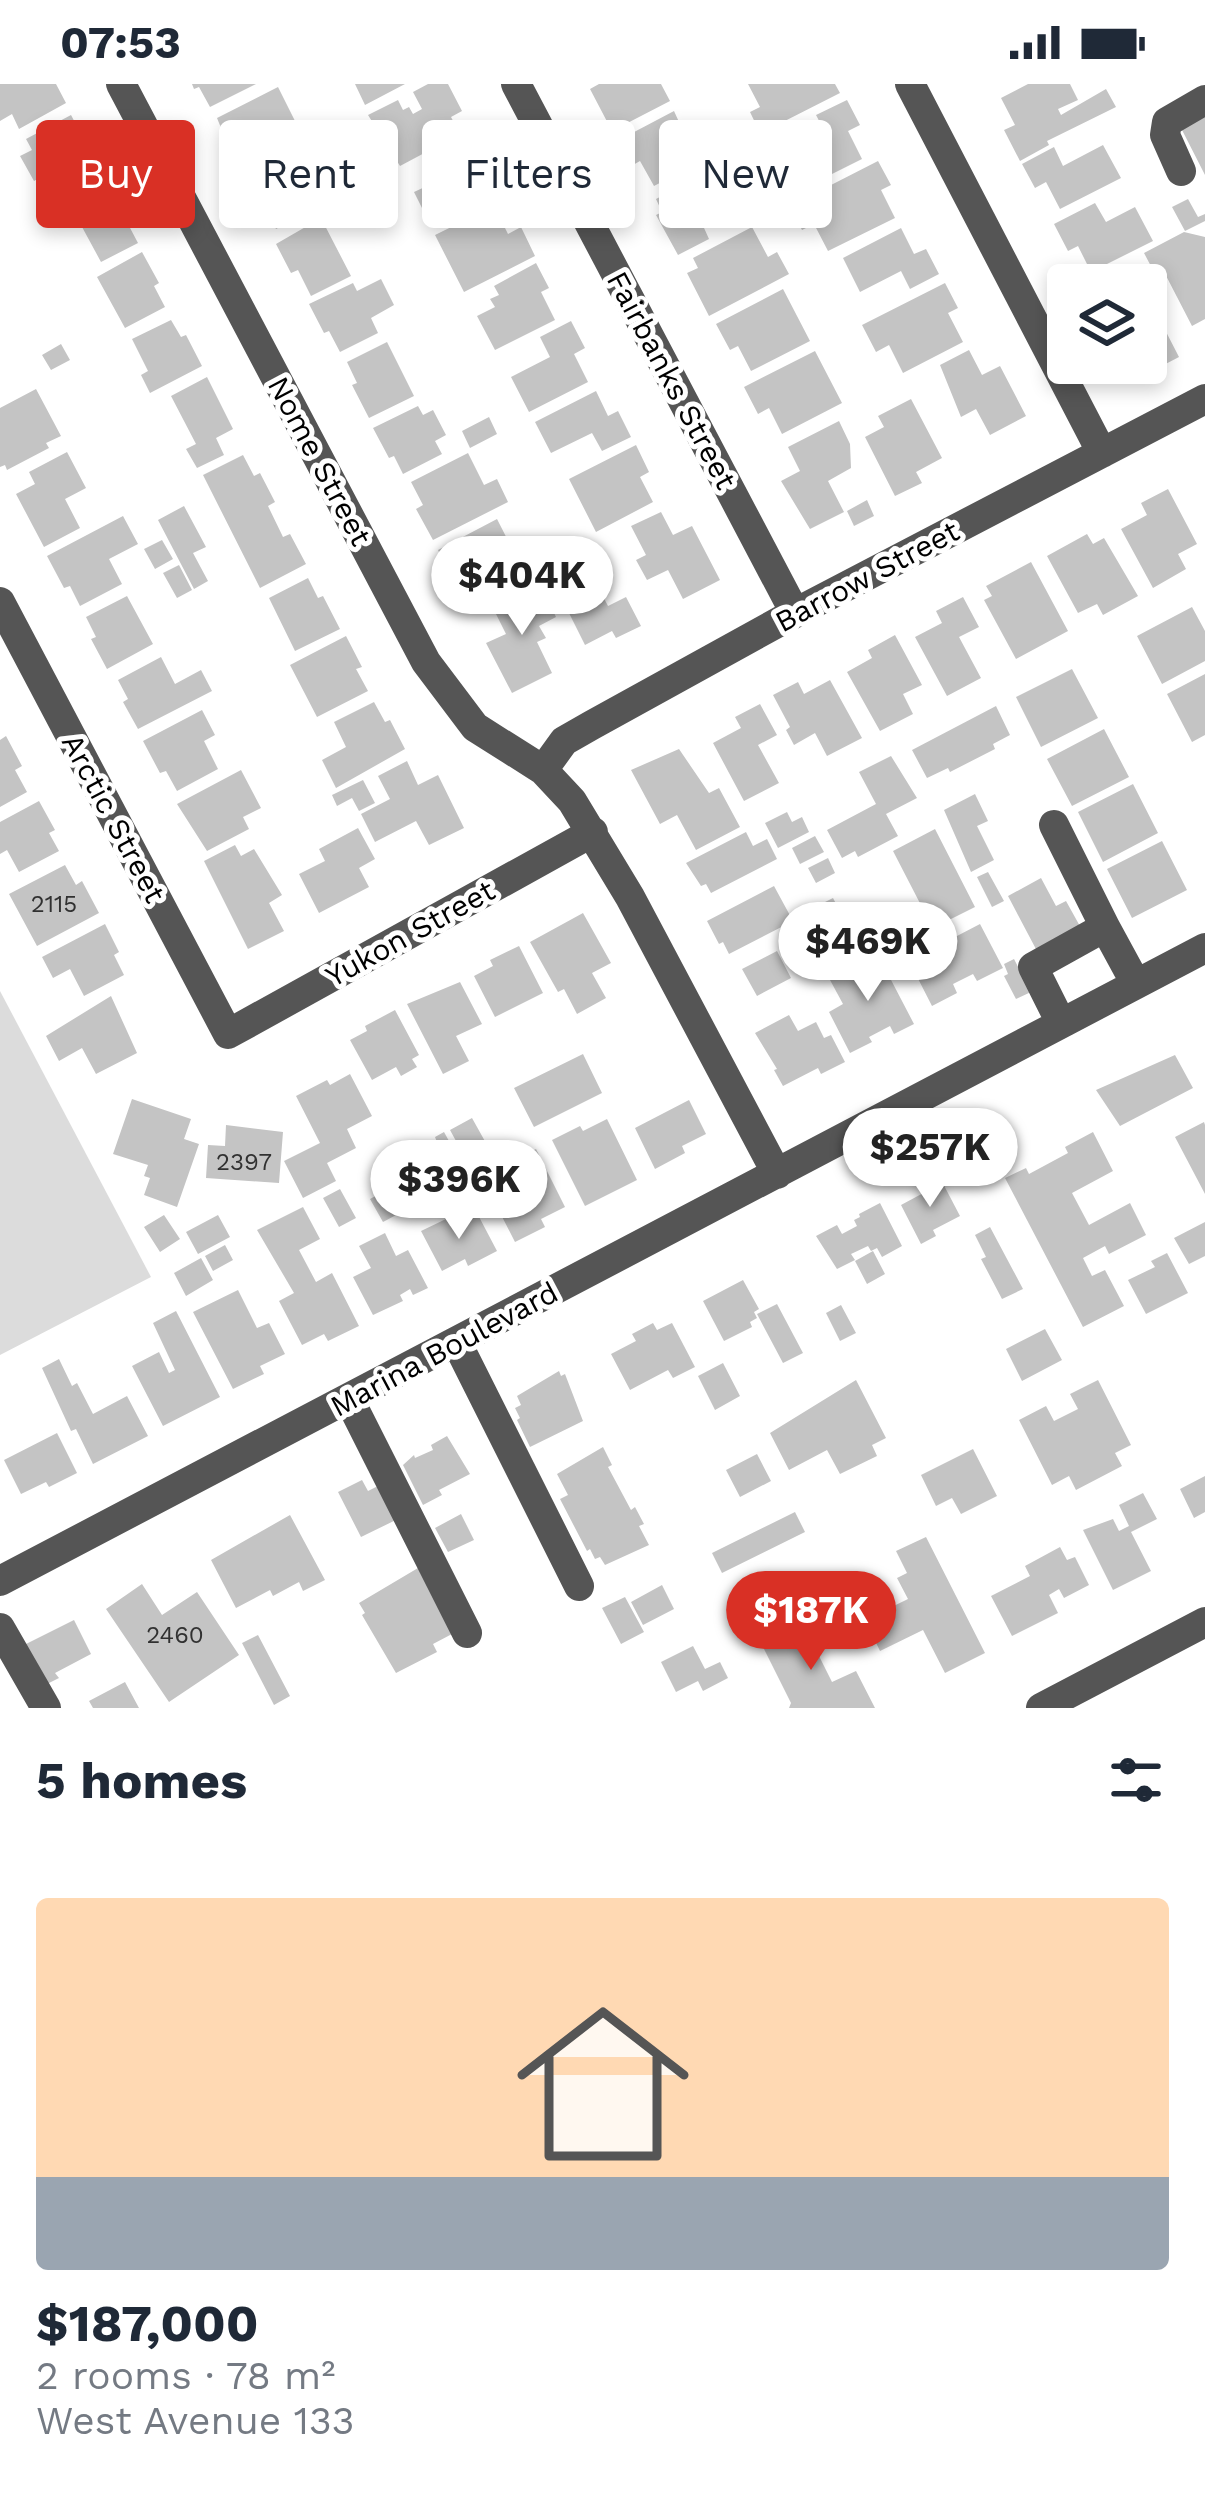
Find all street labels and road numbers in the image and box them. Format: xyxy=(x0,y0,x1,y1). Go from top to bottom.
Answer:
street label: Fairbanks Street xyxy=(600,265,744,495)
street label: Nome Street xyxy=(261,371,379,552)
street label: Barrow Street xyxy=(769,513,965,639)
street label: Arctic Street xyxy=(55,728,173,909)
street label: Yukon Street xyxy=(319,872,501,994)
street label: Marina Boulevard xyxy=(324,1274,564,1424)

